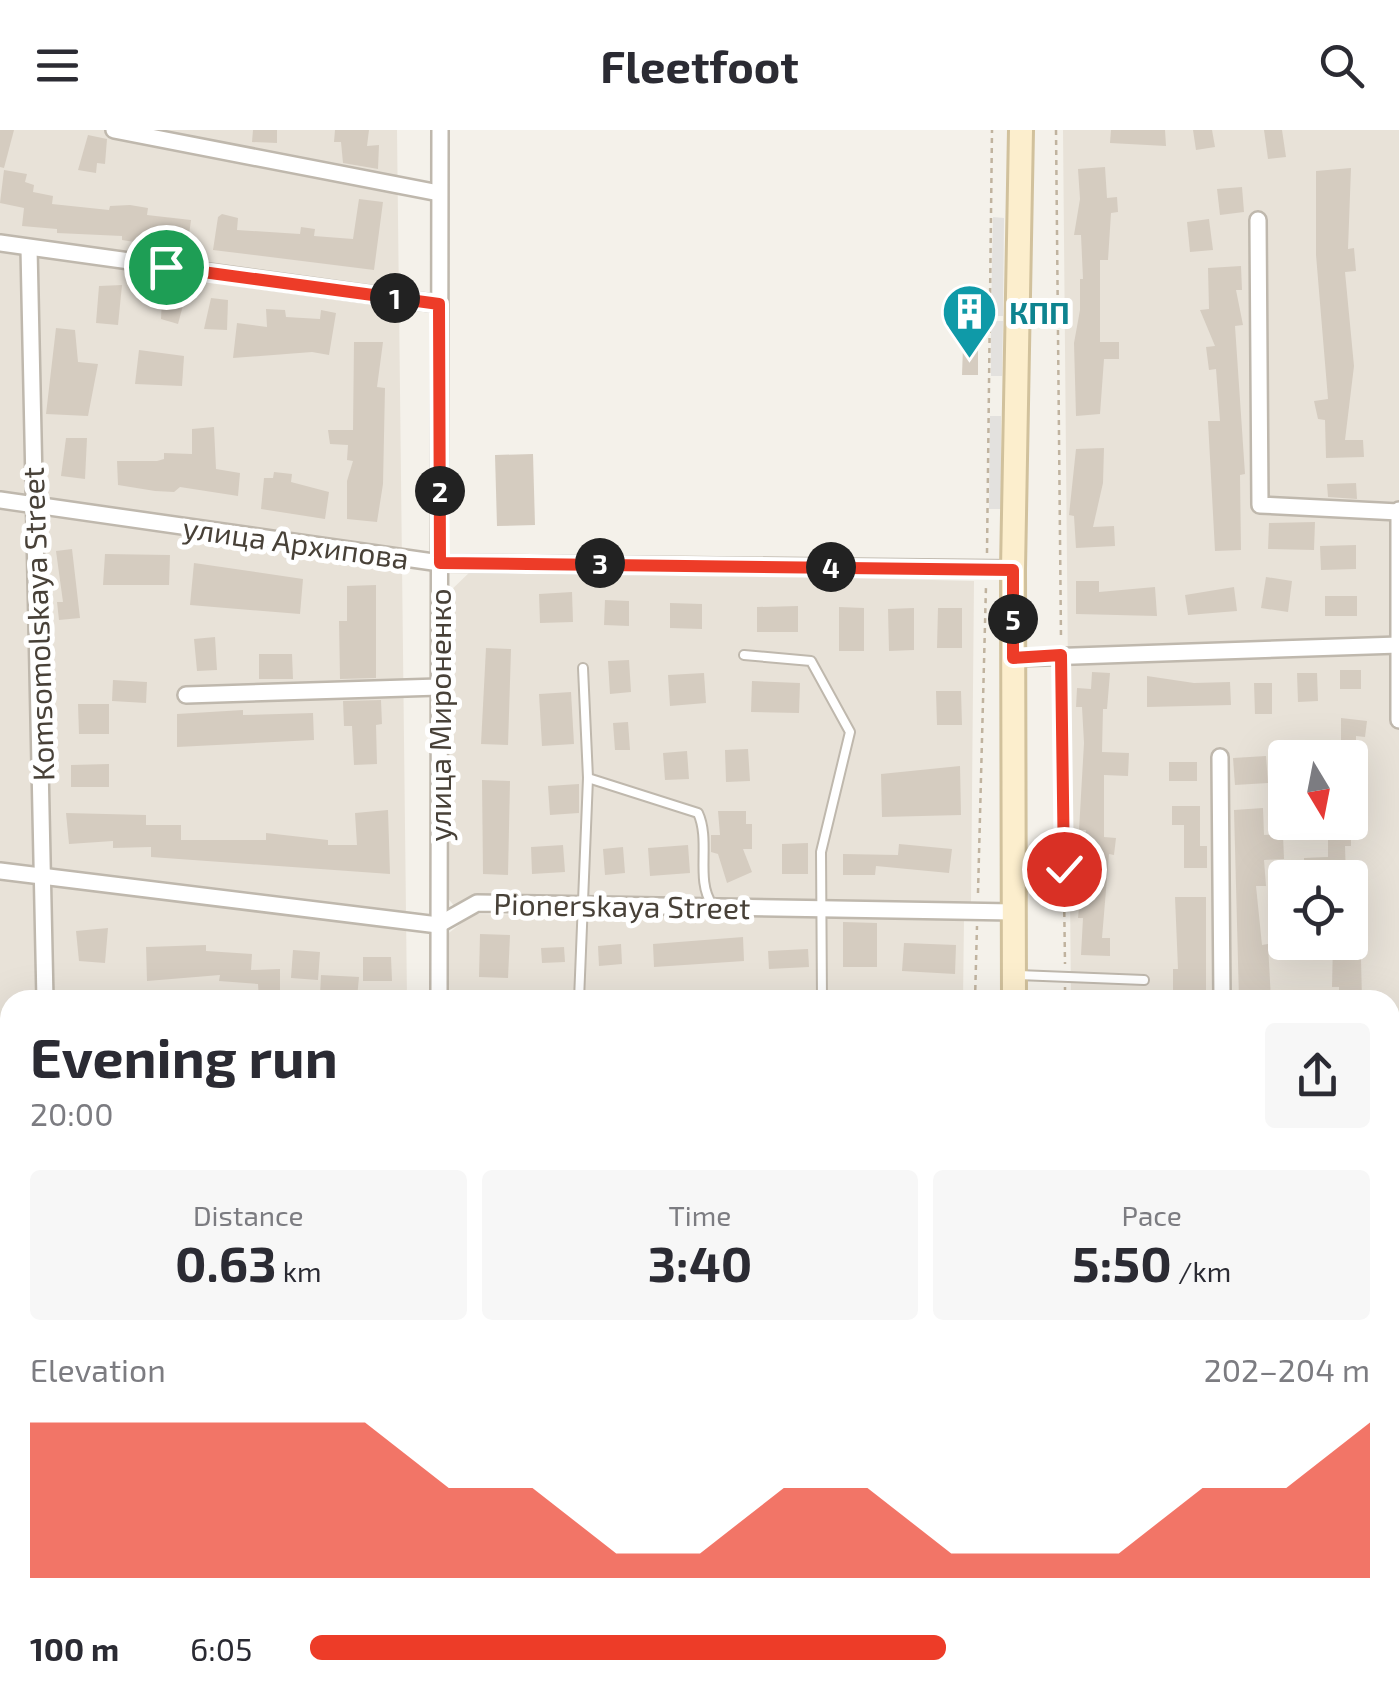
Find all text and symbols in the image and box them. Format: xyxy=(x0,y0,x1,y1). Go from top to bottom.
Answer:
icon: menu xyxy=(30,38,85,93)
text: Fleetfoot xyxy=(600,38,799,92)
icon: search xyxy=(1314,38,1369,93)
pin xyxy=(124,225,209,310)
icon: arrive xyxy=(139,240,194,295)
pin: 1 xyxy=(370,273,420,323)
text: 1 xyxy=(389,281,401,315)
building icon: КПП xyxy=(940,282,1000,361)
place label: КПП xyxy=(1009,294,1070,330)
street label: Komsomolskaya Street xyxy=(14,466,60,782)
pin: 2 xyxy=(415,466,465,516)
text: 2 xyxy=(432,474,448,508)
street label: улица Архипова xyxy=(181,508,411,577)
pin: 3 xyxy=(575,538,625,588)
pin: 4 xyxy=(806,542,856,592)
text: 3 xyxy=(592,546,608,580)
text: 4 xyxy=(822,550,840,584)
street label: улица Мироненко xyxy=(421,588,458,842)
pin: 5 xyxy=(988,594,1038,644)
text: 5 xyxy=(1005,602,1021,636)
north arrow xyxy=(1268,740,1368,840)
map controls xyxy=(1268,740,1368,960)
pin xyxy=(1022,827,1107,912)
icon: check xyxy=(1037,842,1092,897)
button: locate xyxy=(1268,860,1368,960)
street label: Pionerskaya Street xyxy=(493,885,751,925)
text: Evening run xyxy=(30,1023,338,1089)
button: share xyxy=(1265,1023,1370,1128)
text: 20:00 xyxy=(30,1094,113,1132)
text: Distance xyxy=(193,1198,304,1232)
text: Time xyxy=(669,1198,731,1232)
text: Pace xyxy=(1122,1198,1182,1232)
text: 0.63 xyxy=(175,1232,277,1292)
text: 3:40 xyxy=(648,1232,752,1292)
text: 5:50 xyxy=(1072,1232,1172,1292)
text: km xyxy=(277,1254,322,1288)
text: /km xyxy=(1172,1254,1231,1288)
text: Elevation xyxy=(30,1350,166,1388)
text: 202–204 m xyxy=(1204,1350,1370,1388)
text: 100 m xyxy=(30,1629,119,1667)
text: 6:05 xyxy=(190,1629,252,1667)

